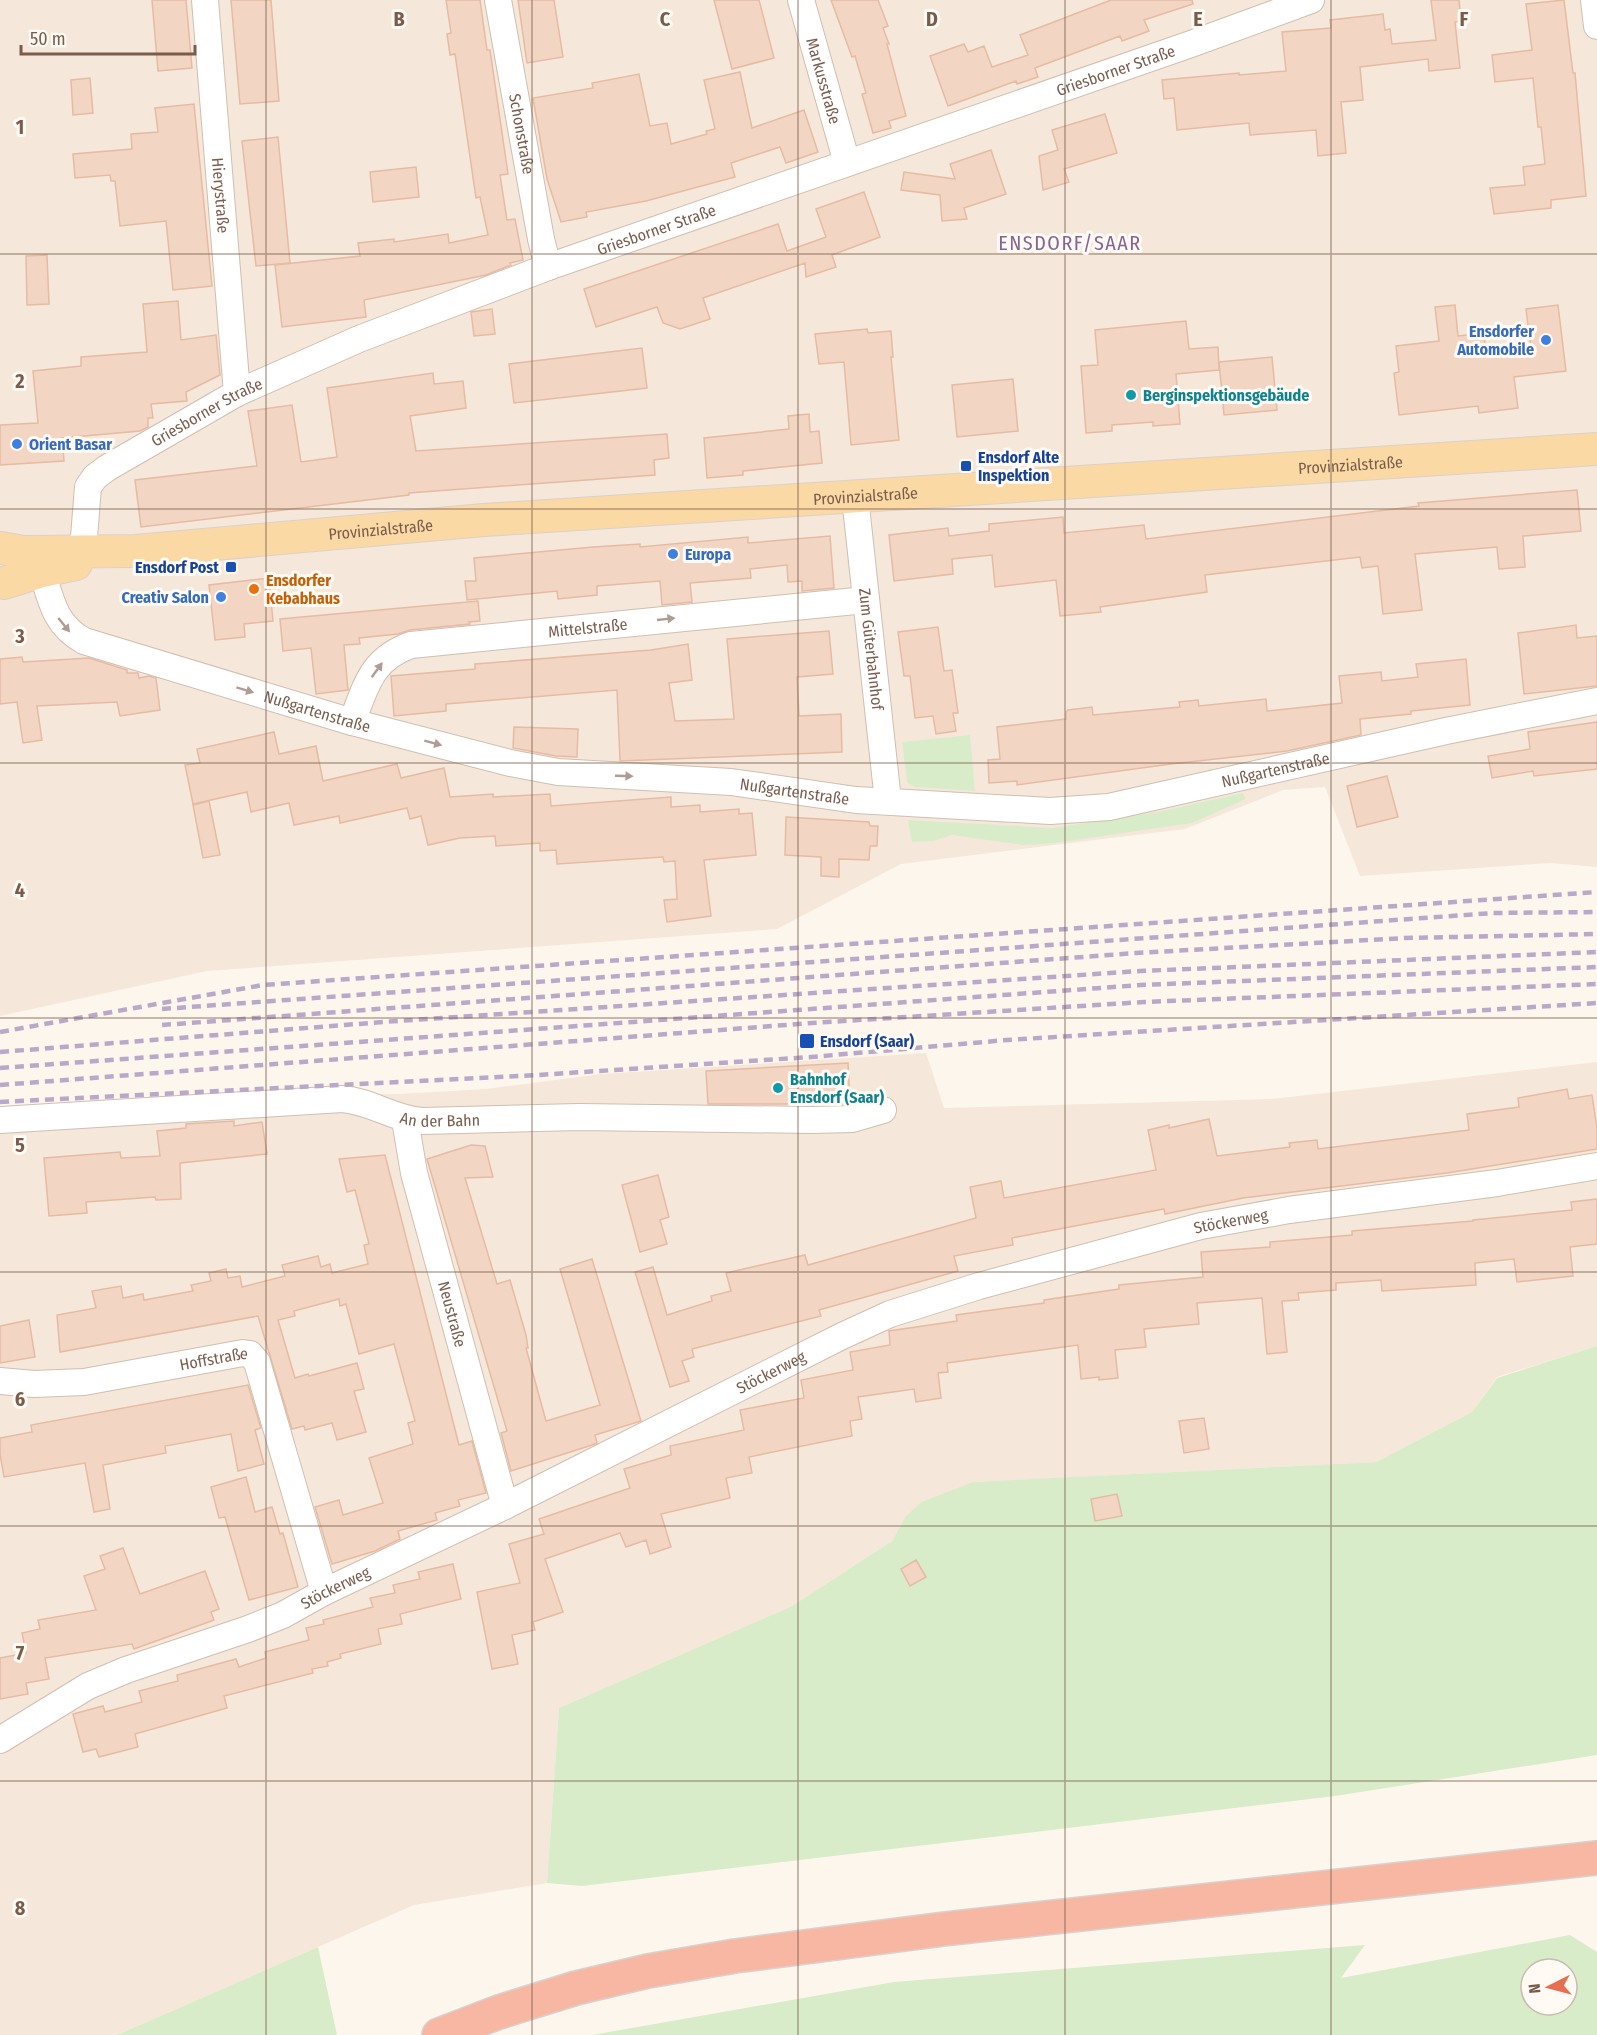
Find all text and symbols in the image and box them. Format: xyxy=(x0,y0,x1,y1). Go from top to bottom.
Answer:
text: B xyxy=(393,7,405,31)
text: C xyxy=(660,7,671,31)
text: D xyxy=(926,7,938,31)
text: E xyxy=(1193,7,1203,31)
text: F xyxy=(1460,7,1469,31)
scale bar xyxy=(21,18,195,56)
text: 50 m xyxy=(30,28,66,50)
street label: Markusstraße xyxy=(802,36,845,126)
street label: Griesborner Straße xyxy=(1054,41,1178,100)
street label: Schonstraße xyxy=(505,92,538,176)
text: 1 xyxy=(16,115,24,139)
street label: Hierystraße xyxy=(208,157,233,234)
street label: Griesborner Straße xyxy=(595,201,718,259)
district label: ENSDORF/SAAR xyxy=(998,231,1142,255)
place label: Ensdorfer Automobile xyxy=(1456,322,1534,359)
marker: Ensdorfer Automobile xyxy=(1539,333,1553,347)
text: 2 xyxy=(14,369,25,393)
street label: Griesborner Straße xyxy=(148,374,265,451)
place label: Berginspektionsgebäude xyxy=(1143,386,1309,405)
marker: Berginspektionsgebäude xyxy=(1124,388,1138,402)
place label: Orient Basar xyxy=(29,435,112,454)
marker: Orient Basar xyxy=(10,437,24,451)
place label: Ensdorf Alte Inspektion xyxy=(978,448,1059,485)
street label: Provinzialstraße xyxy=(1298,452,1404,478)
marker: Ensdorf Alte Inspektion xyxy=(959,459,973,473)
street label: Provinzialstraße xyxy=(813,483,919,509)
street label: Provinzialstraße xyxy=(328,516,434,544)
place label: Europa xyxy=(685,545,731,564)
marker: Europa xyxy=(666,547,680,561)
place label: Ensdorf Post xyxy=(135,558,219,577)
marker: Ensdorf Post xyxy=(224,560,238,574)
place label: Ensdorfer Kebabhaus xyxy=(266,571,340,608)
marker: Ensdorfer Kebabhaus xyxy=(247,582,261,596)
street label: Zum Güterbahnhof xyxy=(855,587,887,712)
place label: Creativ Salon xyxy=(122,588,209,607)
marker: Creativ Salon xyxy=(214,590,228,604)
one-way arrow xyxy=(656,614,675,624)
street label: Mittelstraße xyxy=(547,615,628,641)
one-way arrow xyxy=(57,617,70,633)
text: 3 xyxy=(14,624,25,648)
one-way arrow xyxy=(370,662,382,677)
one-way arrow xyxy=(236,686,254,695)
street label: Nußgartenstraße xyxy=(262,687,372,736)
one-way arrow xyxy=(423,739,442,749)
street label: Nußgartenstraße xyxy=(1220,749,1331,791)
one-way arrow xyxy=(615,771,634,781)
street label: Nußgartenstraße xyxy=(739,774,850,809)
text: 4 xyxy=(15,878,25,902)
marker: Ensdorf (Saar) xyxy=(798,1032,816,1050)
place label: Ensdorf (Saar) xyxy=(820,1032,914,1051)
place label: Bahnhof Ensdorf (Saar) xyxy=(790,1070,884,1107)
marker: Bahnhof Ensdorf (Saar) xyxy=(771,1081,785,1095)
street label: An der Bahn xyxy=(398,1108,480,1131)
text: 5 xyxy=(15,1133,25,1157)
street label: Stöckerweg xyxy=(1192,1205,1270,1238)
street label: Neustraße xyxy=(434,1279,470,1349)
street label: Hoffstraße xyxy=(178,1344,249,1374)
street label: Stöckerweg xyxy=(733,1347,809,1398)
text: 6 xyxy=(15,1387,25,1411)
street label: Stöckerweg xyxy=(297,1562,374,1613)
text: 7 xyxy=(16,1641,25,1665)
text: 8 xyxy=(15,1896,26,1920)
north arrow xyxy=(1519,1957,1579,2017)
text: N xyxy=(1525,1983,1545,1994)

